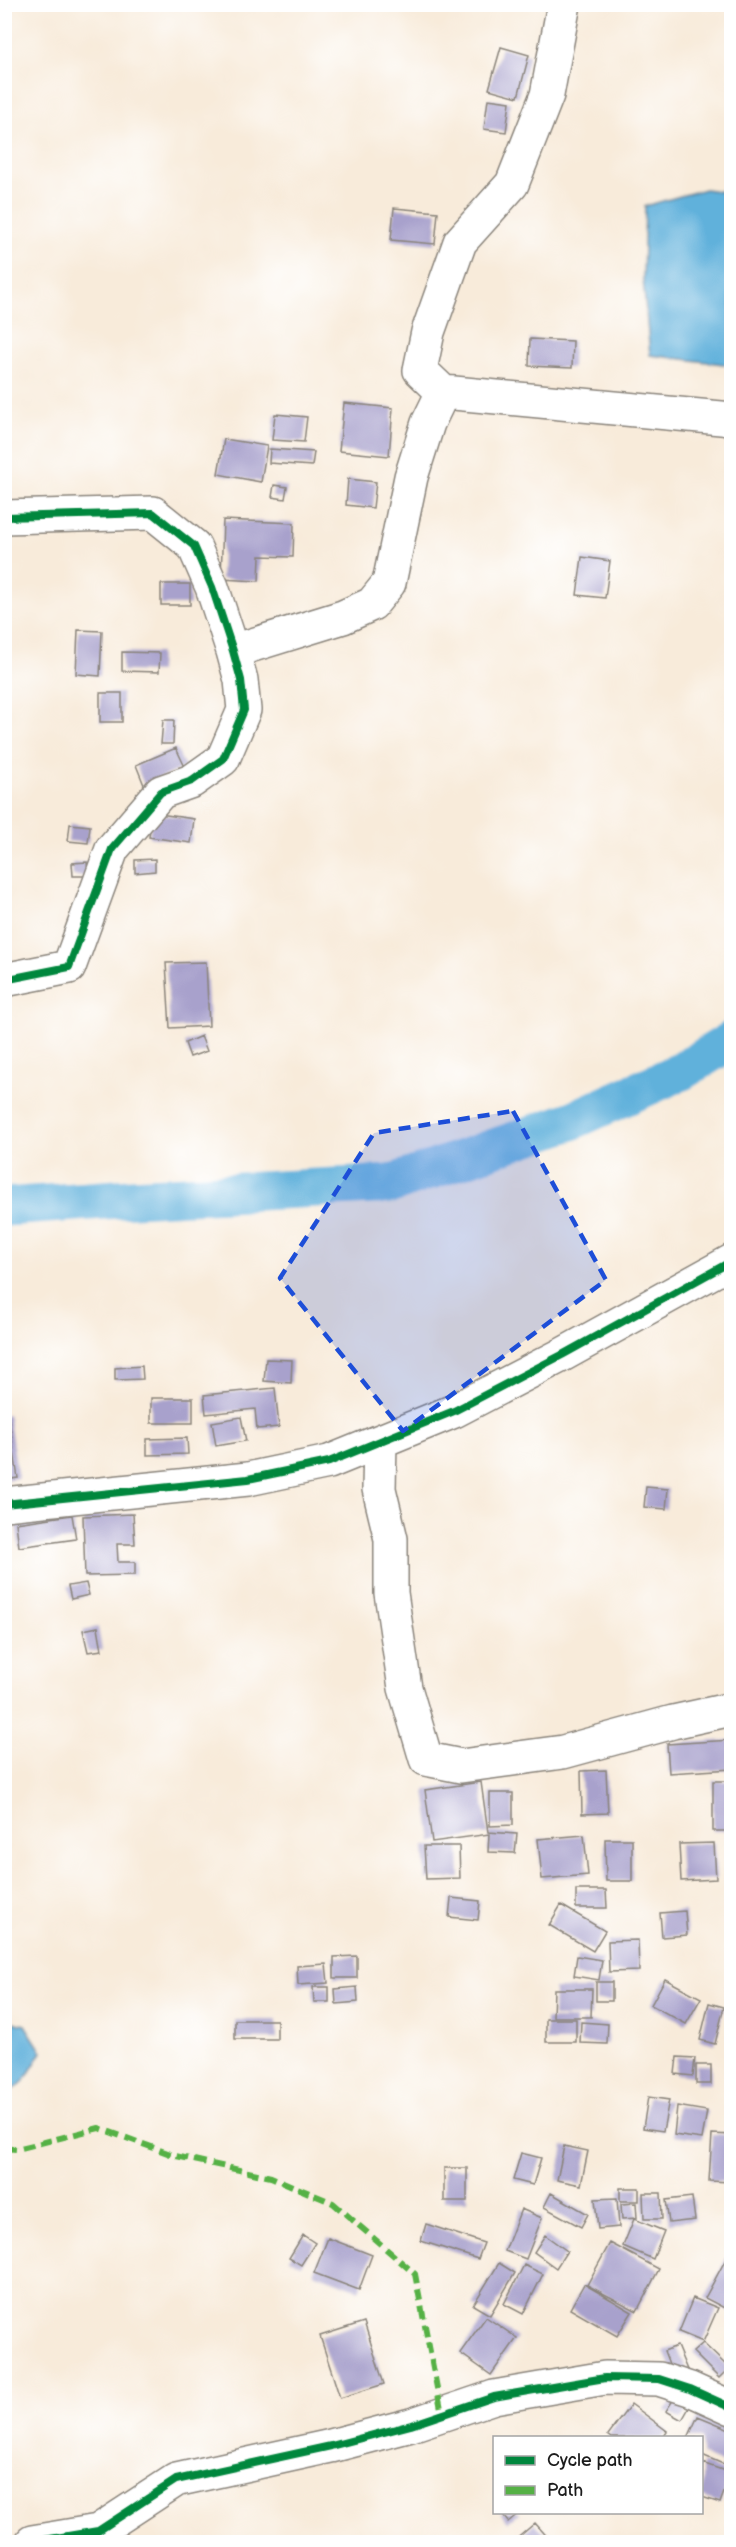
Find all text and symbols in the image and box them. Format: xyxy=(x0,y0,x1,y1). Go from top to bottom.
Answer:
legend xyxy=(493,2436,703,2514)
text: Cycle path xyxy=(547,2450,633,2471)
text: Path xyxy=(547,2480,583,2501)

